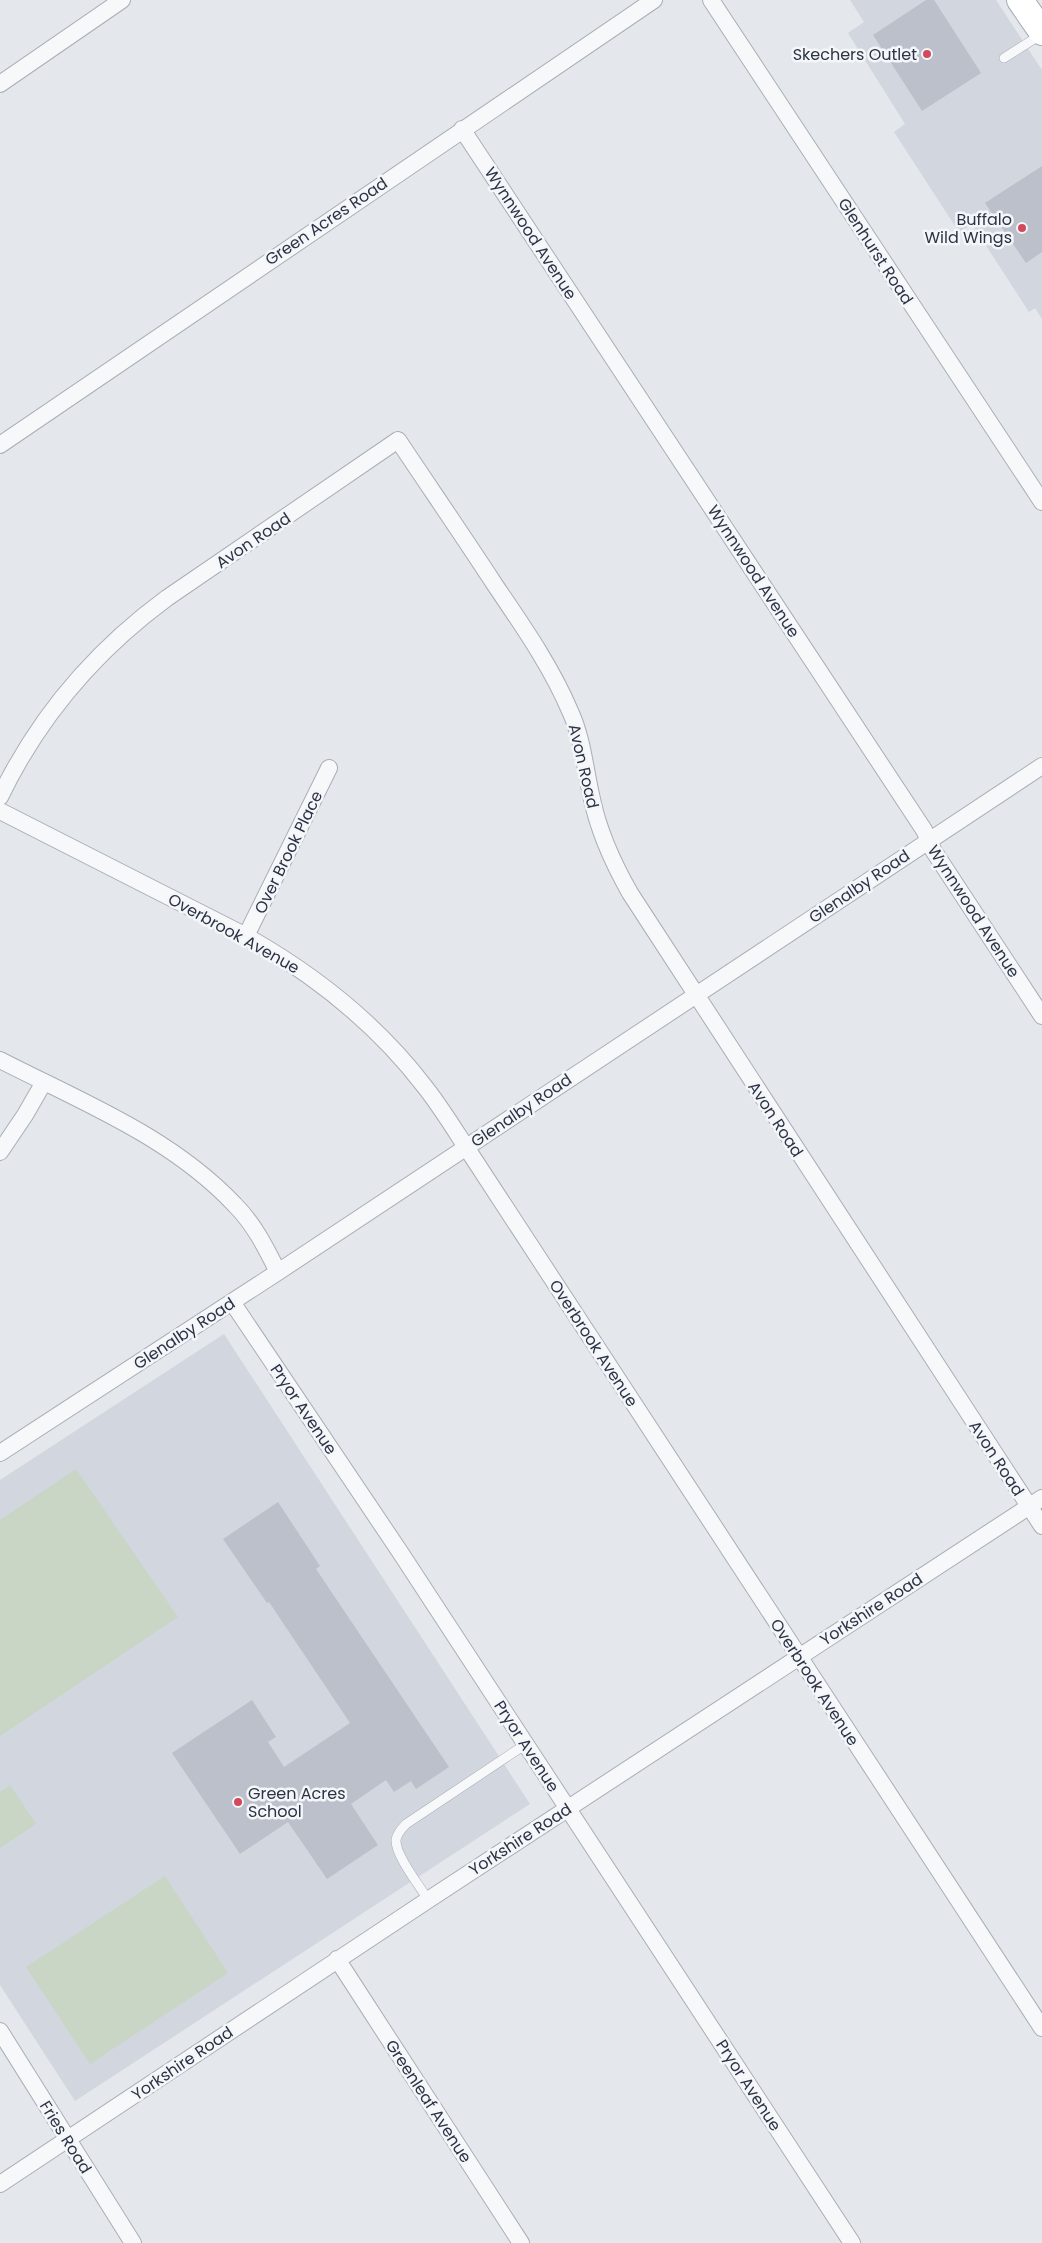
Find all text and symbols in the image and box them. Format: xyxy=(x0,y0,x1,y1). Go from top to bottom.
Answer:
place label: Skechers Outlet xyxy=(793,43,917,66)
marker: Skechers Outlet xyxy=(921,48,933,60)
street label: Wynnwood Avenue xyxy=(479,162,582,304)
street label: Green Acres Road xyxy=(260,172,392,271)
street label: Glenhurst Road xyxy=(832,193,919,309)
place label: Buffalo Wild Wings xyxy=(924,208,1012,249)
marker: Buffalo Wild Wings xyxy=(1016,222,1028,234)
street label: Wynnwood Avenue xyxy=(702,500,805,642)
street label: Avon Road xyxy=(211,507,295,574)
street label: Avon Road xyxy=(563,722,604,811)
street label: Over Brook Place xyxy=(249,787,328,918)
street label: Wynnwood Avenue xyxy=(922,840,1025,982)
street label: Glenalby Road xyxy=(804,844,914,929)
street label: Overbrook Avenue xyxy=(164,888,304,979)
street label: Glenalby Road xyxy=(466,1068,576,1153)
street label: Avon Road xyxy=(742,1077,809,1162)
street label: Overbrook Avenue xyxy=(544,1275,643,1411)
street label: Glenalby Road xyxy=(129,1292,240,1375)
street label: Pryor Avenue xyxy=(265,1359,342,1459)
street label: Avon Road xyxy=(963,1416,1030,1501)
street label: Yorkshire Road xyxy=(815,1568,927,1651)
street label: Overbrook Avenue xyxy=(765,1614,864,1750)
street label: Pryor Avenue xyxy=(488,1696,565,1797)
place label: Green Acres School xyxy=(248,1782,346,1823)
marker: Green Acres School xyxy=(232,1796,244,1808)
street label: Yorkshire Road xyxy=(464,1798,576,1881)
street label: Yorkshire Road xyxy=(127,2021,238,2106)
street label: Greenleaf Avenue xyxy=(380,2035,477,2167)
street label: Pryor Avenue xyxy=(710,2035,787,2136)
street label: Fries Road xyxy=(34,2096,97,2178)

